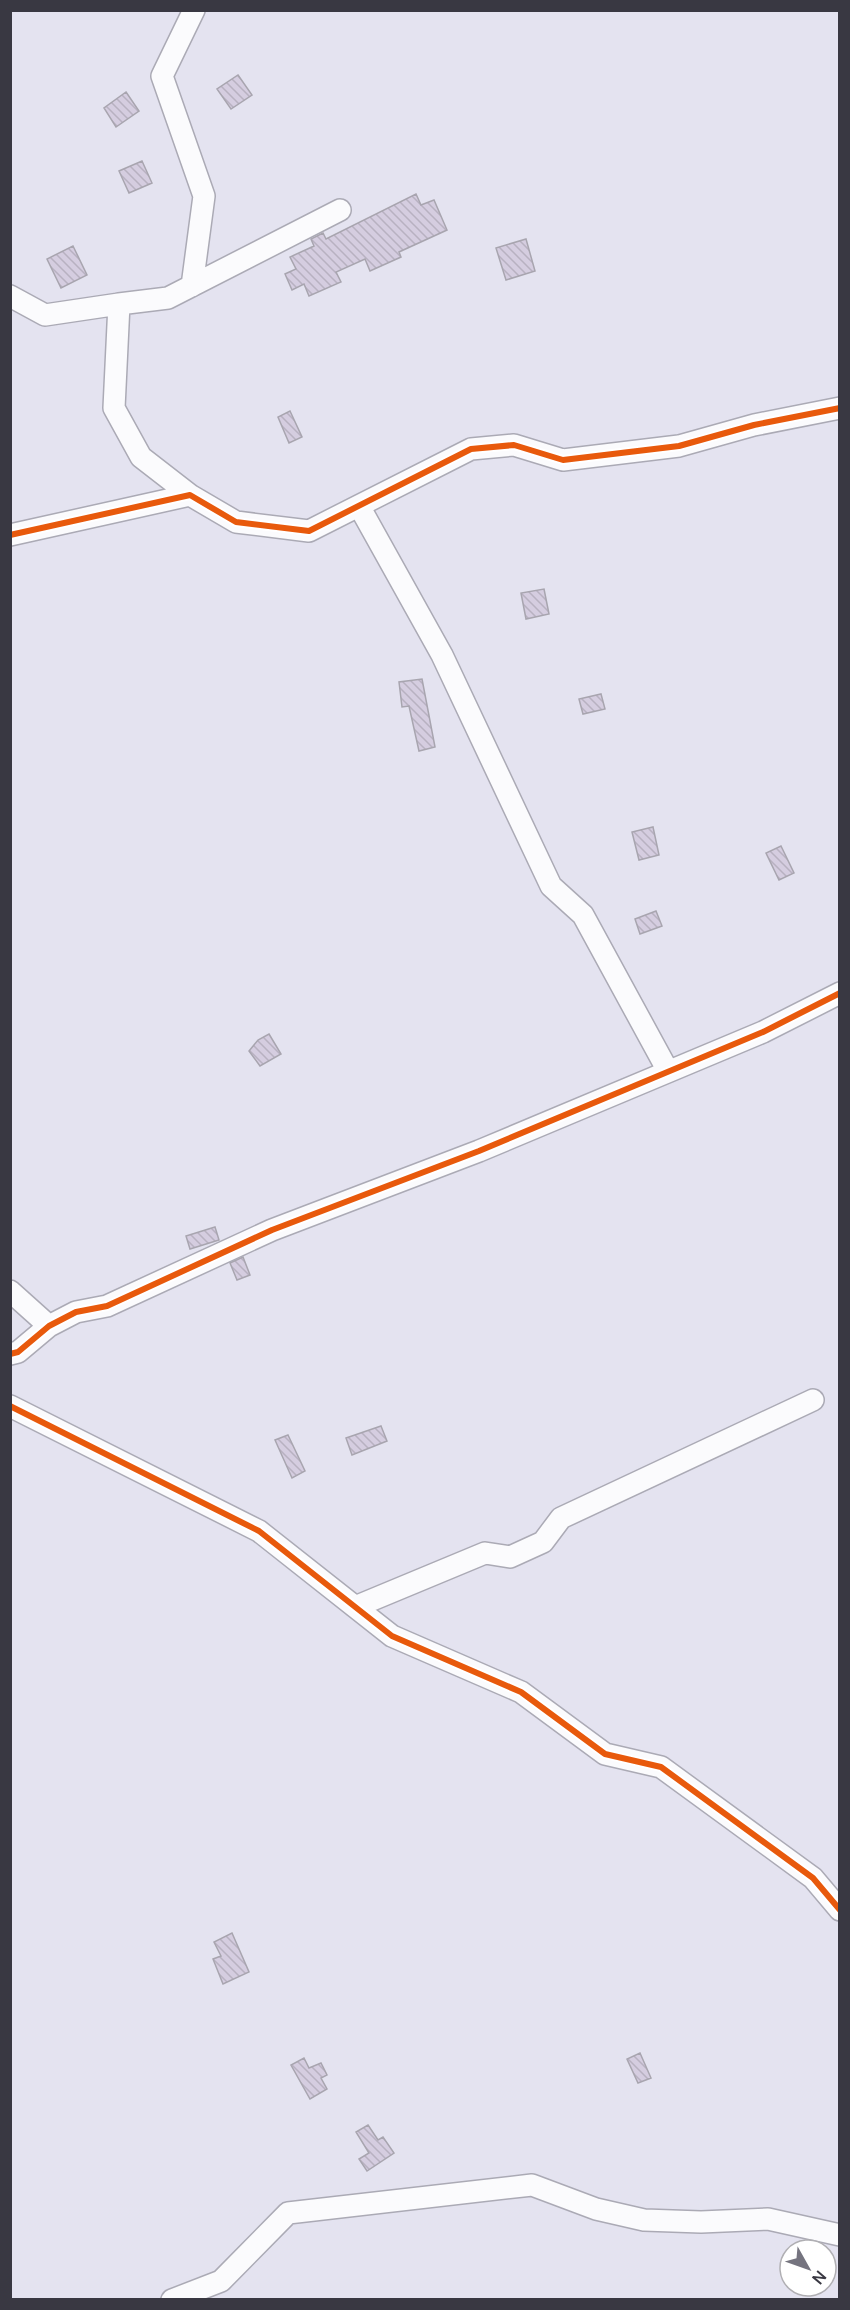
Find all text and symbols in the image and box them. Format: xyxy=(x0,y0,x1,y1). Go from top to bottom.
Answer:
north arrow xyxy=(778,2238,838,2298)
text: N xyxy=(807,2266,832,2289)

